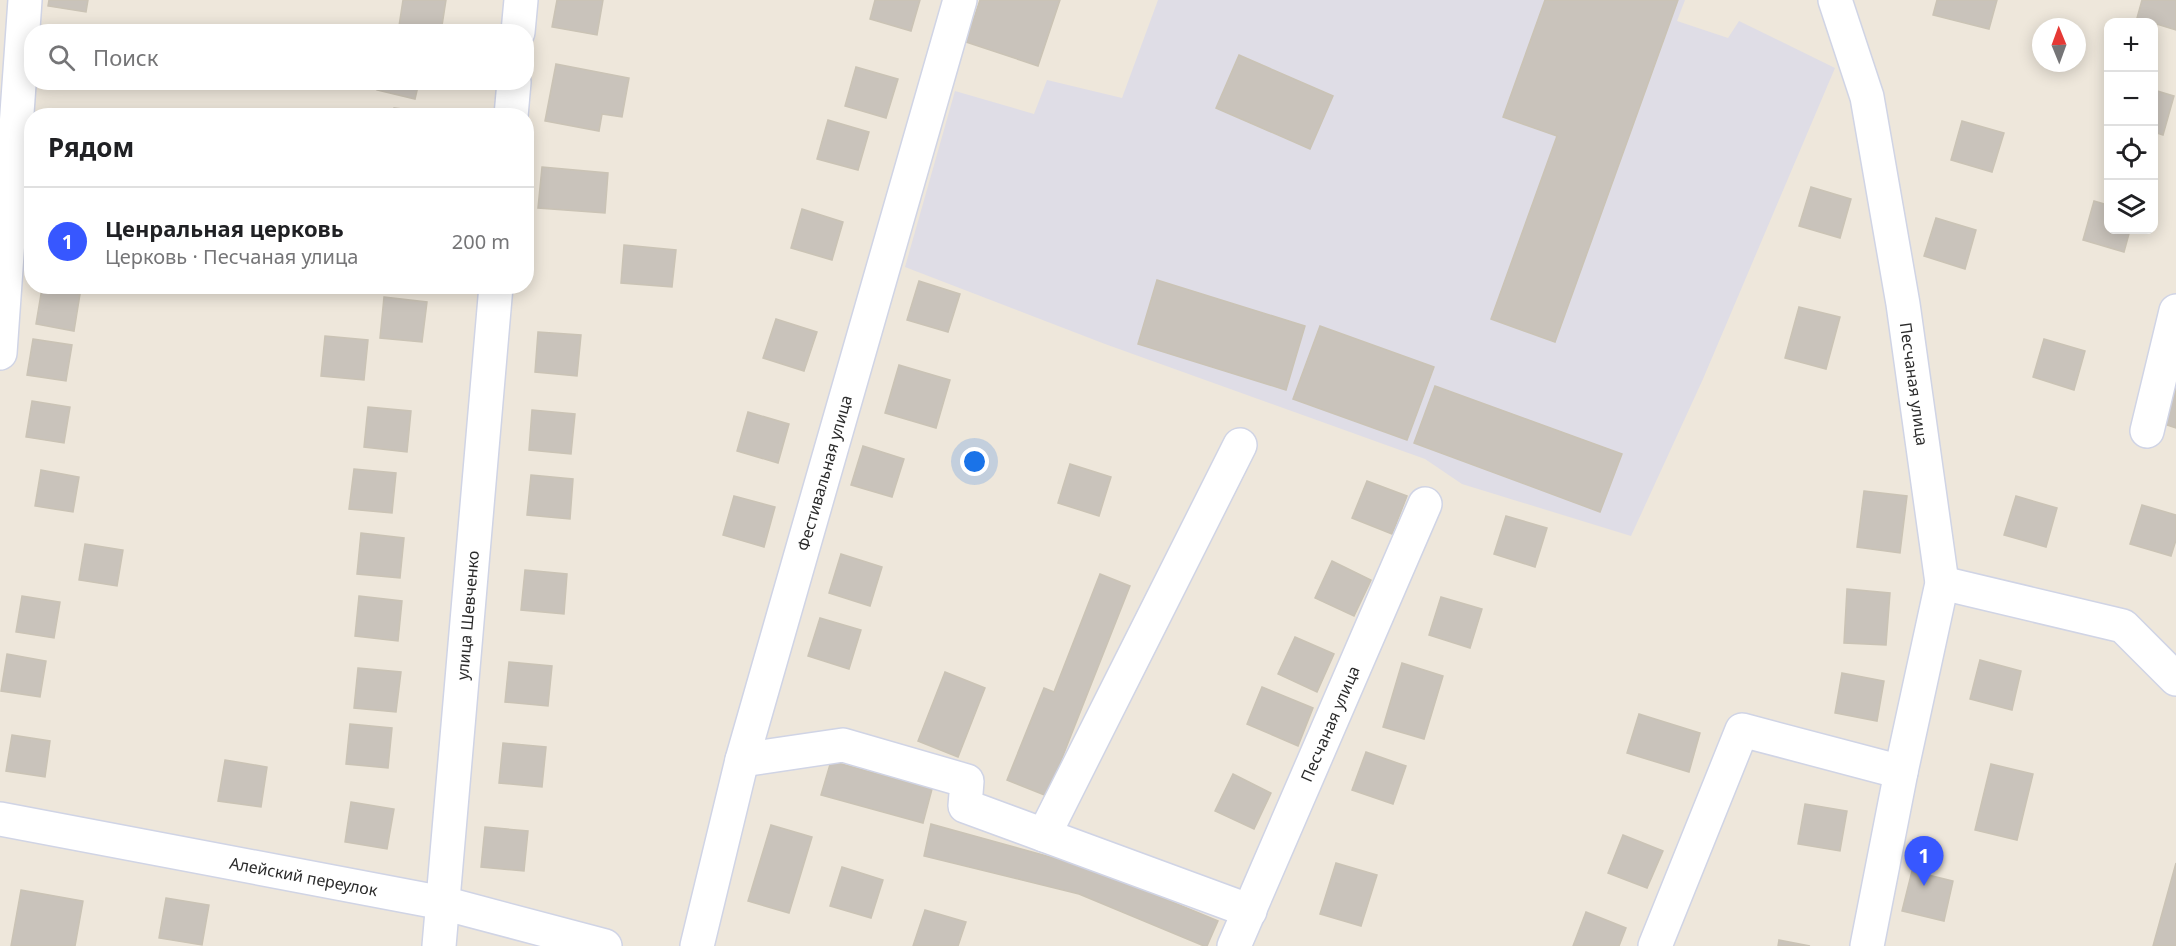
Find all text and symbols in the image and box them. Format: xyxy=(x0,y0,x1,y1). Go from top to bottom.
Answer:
north arrow xyxy=(2032,18,2086,72)
map controls xyxy=(2104,18,2158,234)
button: + xyxy=(2104,18,2158,72)
search box xyxy=(24,24,534,90)
icon: search xyxy=(45,41,78,74)
text: Поиск xyxy=(93,42,158,72)
button: − xyxy=(2104,72,2158,126)
button: locate xyxy=(2104,126,2158,180)
text: Рядом xyxy=(48,129,134,165)
button: layers xyxy=(2104,180,2158,234)
text: Ценральная церковь xyxy=(105,213,344,243)
text: 1 xyxy=(62,228,73,255)
text: 200 m xyxy=(452,228,510,255)
text: Церковь · Песчаная улица xyxy=(105,243,358,270)
street label: Песчаная улица xyxy=(1895,321,1934,447)
street label: Фестивальная улица xyxy=(792,393,857,553)
your location xyxy=(960,447,989,476)
street label: улица Шевченко xyxy=(451,550,484,681)
street label: Песчаная улица xyxy=(1295,662,1365,785)
pin: 1 xyxy=(1904,836,1944,886)
street label: Алейский переулок xyxy=(228,852,380,901)

